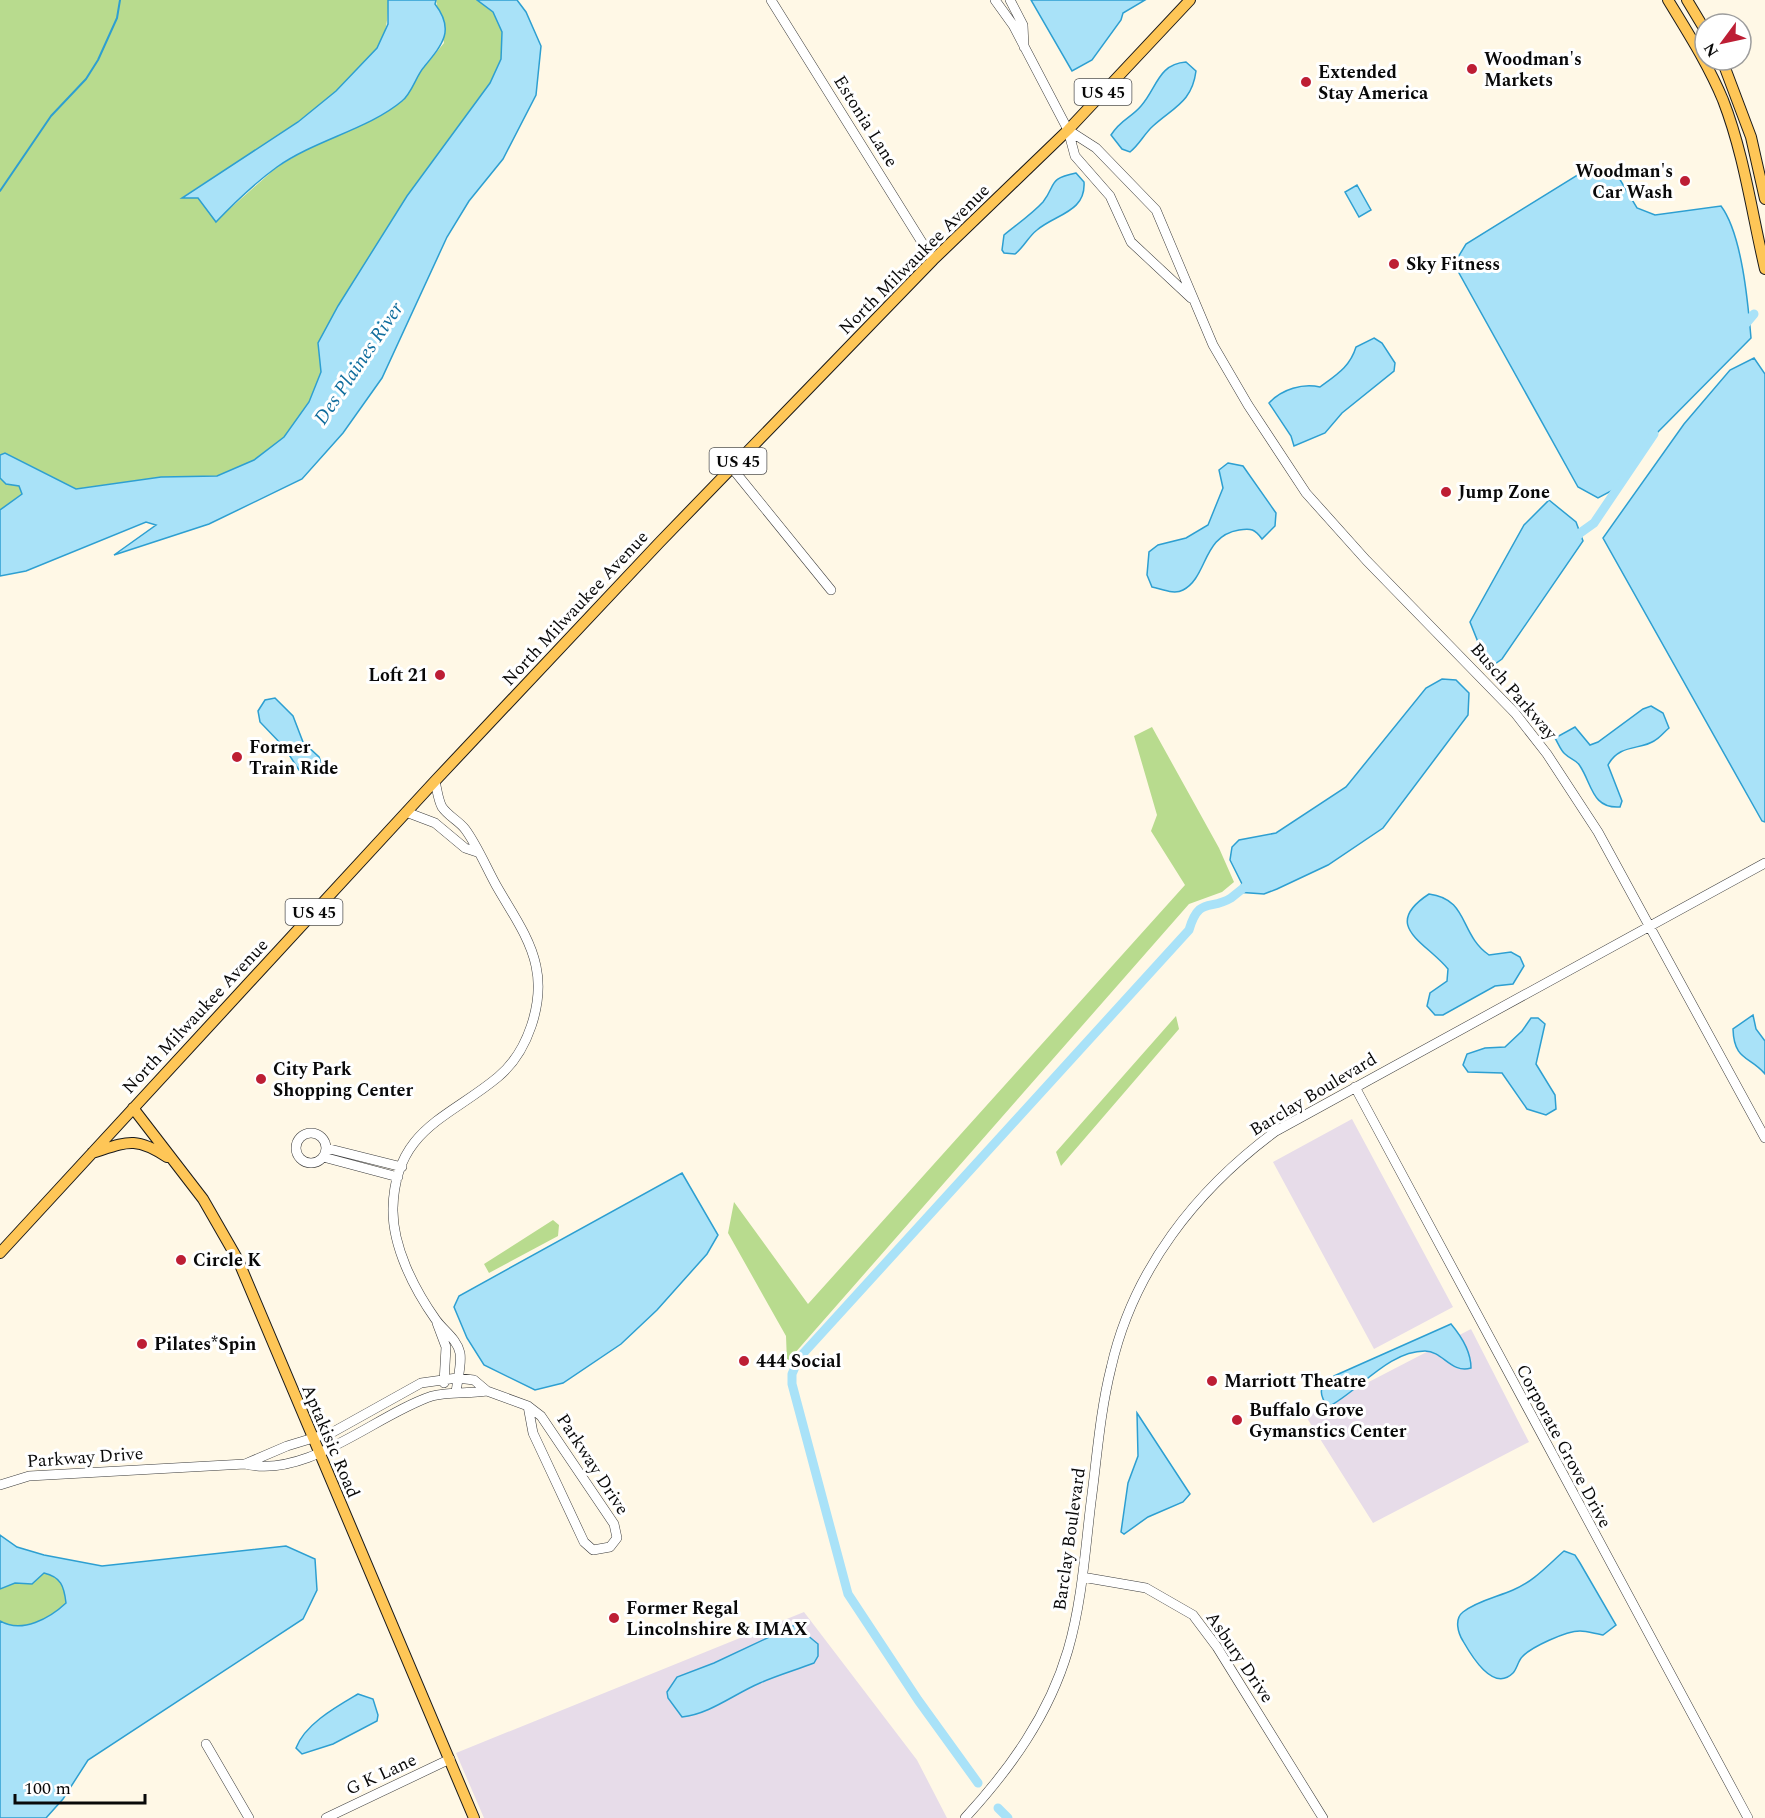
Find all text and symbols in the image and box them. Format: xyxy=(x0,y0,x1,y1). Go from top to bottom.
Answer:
north arrow xyxy=(1693,12,1753,72)
text: N xyxy=(1698,38,1725,62)
place label: Woodman's Markets xyxy=(1484,46,1582,94)
place label: Extended Stay America xyxy=(1318,59,1429,107)
marker: Woodman's Markets xyxy=(1465,62,1479,76)
street label: Estonia Lane xyxy=(827,70,905,173)
marker: Extended Stay America xyxy=(1299,75,1313,89)
road number: US 45 xyxy=(1074,79,1132,105)
place label: Woodman's Car Wash xyxy=(1575,158,1673,206)
marker: Woodman's Car Wash xyxy=(1678,174,1692,188)
street label: North Milwaukee Avenue xyxy=(833,178,996,341)
place label: Sky Fitness xyxy=(1406,251,1500,278)
marker: Sky Fitness xyxy=(1387,257,1401,271)
water label: Des Plaines River xyxy=(307,295,412,431)
road number: US 45 xyxy=(710,448,766,474)
place label: Jump Zone xyxy=(1458,479,1550,506)
marker: Jump Zone xyxy=(1439,485,1453,499)
street label: North Milwaukee Avenue xyxy=(496,524,655,692)
street label: Busch Parkway xyxy=(1464,637,1565,747)
place label: Loft 21 xyxy=(368,662,428,689)
marker: Loft 21 xyxy=(433,668,447,682)
place label: Former Train Ride xyxy=(249,734,338,782)
marker: Former Train Ride xyxy=(230,750,244,764)
road number: US 45 xyxy=(286,899,342,925)
street label: North Milwaukee Avenue xyxy=(116,932,275,1100)
street label: Barclay Boulevard xyxy=(1245,1046,1382,1143)
place label: City Park Shopping Center xyxy=(273,1056,413,1104)
marker: City Park Shopping Center xyxy=(254,1072,268,1086)
place label: Circle K xyxy=(193,1247,261,1274)
marker: Circle K xyxy=(174,1253,188,1267)
place label: Pilates*Spin xyxy=(154,1331,256,1358)
marker: Pilates*Spin xyxy=(135,1337,149,1351)
place label: 444 Social xyxy=(756,1348,841,1375)
marker: 444 Social xyxy=(737,1354,751,1368)
street label: Corporate Grove Drive xyxy=(1509,1359,1618,1533)
place label: Marriott Theatre xyxy=(1224,1368,1366,1395)
marker: Marriott Theatre xyxy=(1205,1374,1219,1388)
street label: Aptakisic Road xyxy=(294,1380,367,1502)
place label: Buffalo Grove Gymanstics Center xyxy=(1249,1397,1407,1445)
street label: Parkway Drive xyxy=(550,1408,636,1521)
marker: Buffalo Grove Gymanstics Center xyxy=(1230,1413,1244,1427)
street label: Parkway Drive xyxy=(26,1440,144,1475)
street label: Barclay Boulevard xyxy=(1046,1466,1093,1612)
place label: Former Regal Lincolnshire & IMAX xyxy=(626,1595,808,1643)
street label: Asbury Drive xyxy=(1199,1606,1280,1709)
marker: Former Regal Lincolnshire & IMAX xyxy=(607,1611,621,1625)
street label: G K Lane xyxy=(341,1746,421,1803)
scale bar xyxy=(15,1767,146,1805)
text: 100 m xyxy=(24,1775,71,1802)

